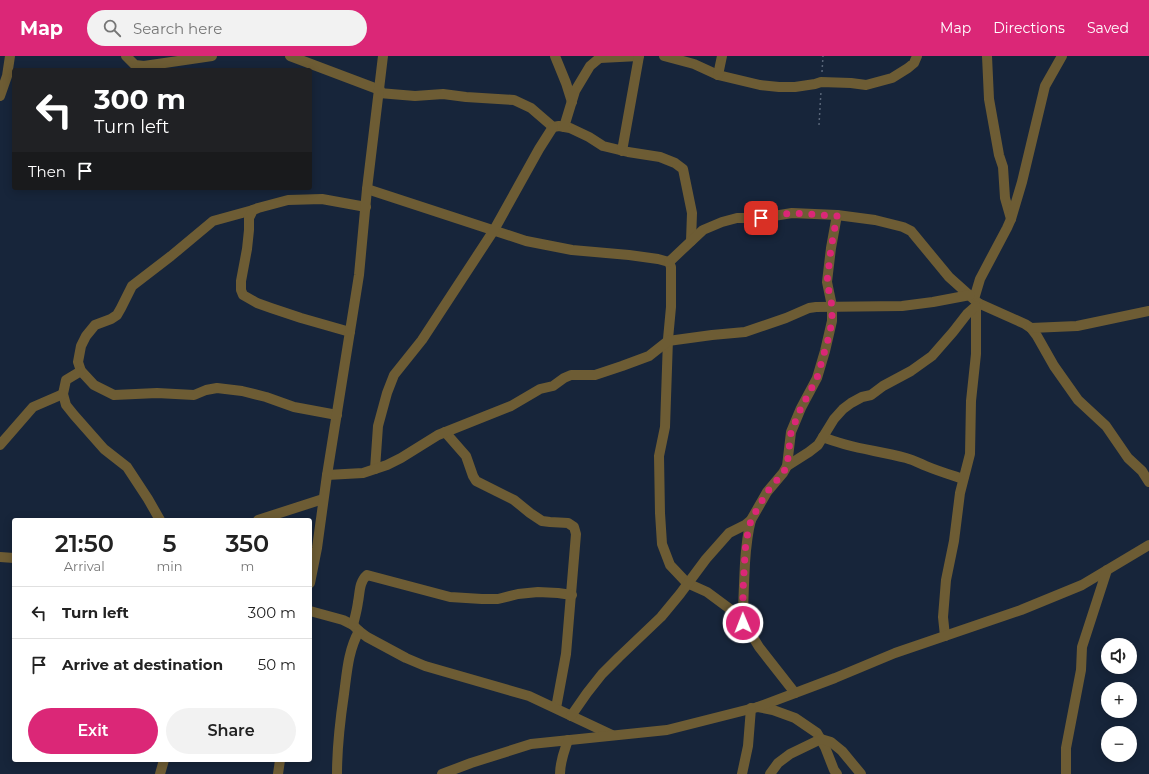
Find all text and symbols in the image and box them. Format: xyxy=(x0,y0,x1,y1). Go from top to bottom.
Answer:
search box xyxy=(87,10,367,46)
text: Map xyxy=(20,17,63,40)
icon: search xyxy=(101,17,123,39)
text: Search here xyxy=(133,19,222,38)
text: Map xyxy=(940,19,971,37)
text: Directions xyxy=(993,19,1065,37)
text: Saved xyxy=(1087,19,1129,37)
text: 300 m xyxy=(94,82,186,116)
icon: left xyxy=(28,84,80,136)
text: Turn left xyxy=(94,116,169,138)
icon: arrive xyxy=(74,160,96,182)
text: Then xyxy=(28,162,66,181)
pin xyxy=(744,201,778,235)
icon: arrive xyxy=(750,207,772,229)
text: 21:50 xyxy=(55,529,114,558)
text: 5 xyxy=(163,529,177,558)
text: 350 xyxy=(225,529,269,558)
text: Arrival xyxy=(64,558,105,574)
text: min xyxy=(157,558,183,574)
text: m xyxy=(240,558,254,574)
icon: left xyxy=(28,602,50,624)
position arrow xyxy=(722,602,764,644)
text: Turn left xyxy=(62,603,129,622)
text: 300 m xyxy=(248,603,296,622)
map controls xyxy=(1101,638,1137,762)
button: sound xyxy=(1101,638,1137,674)
icon: arrive xyxy=(28,654,50,676)
text: Arrive at destination xyxy=(62,655,223,674)
text: 50 m xyxy=(258,655,296,674)
button: + xyxy=(1101,682,1137,718)
button: Exit xyxy=(28,708,158,754)
button: Share xyxy=(166,708,296,754)
button: − xyxy=(1101,726,1137,762)

